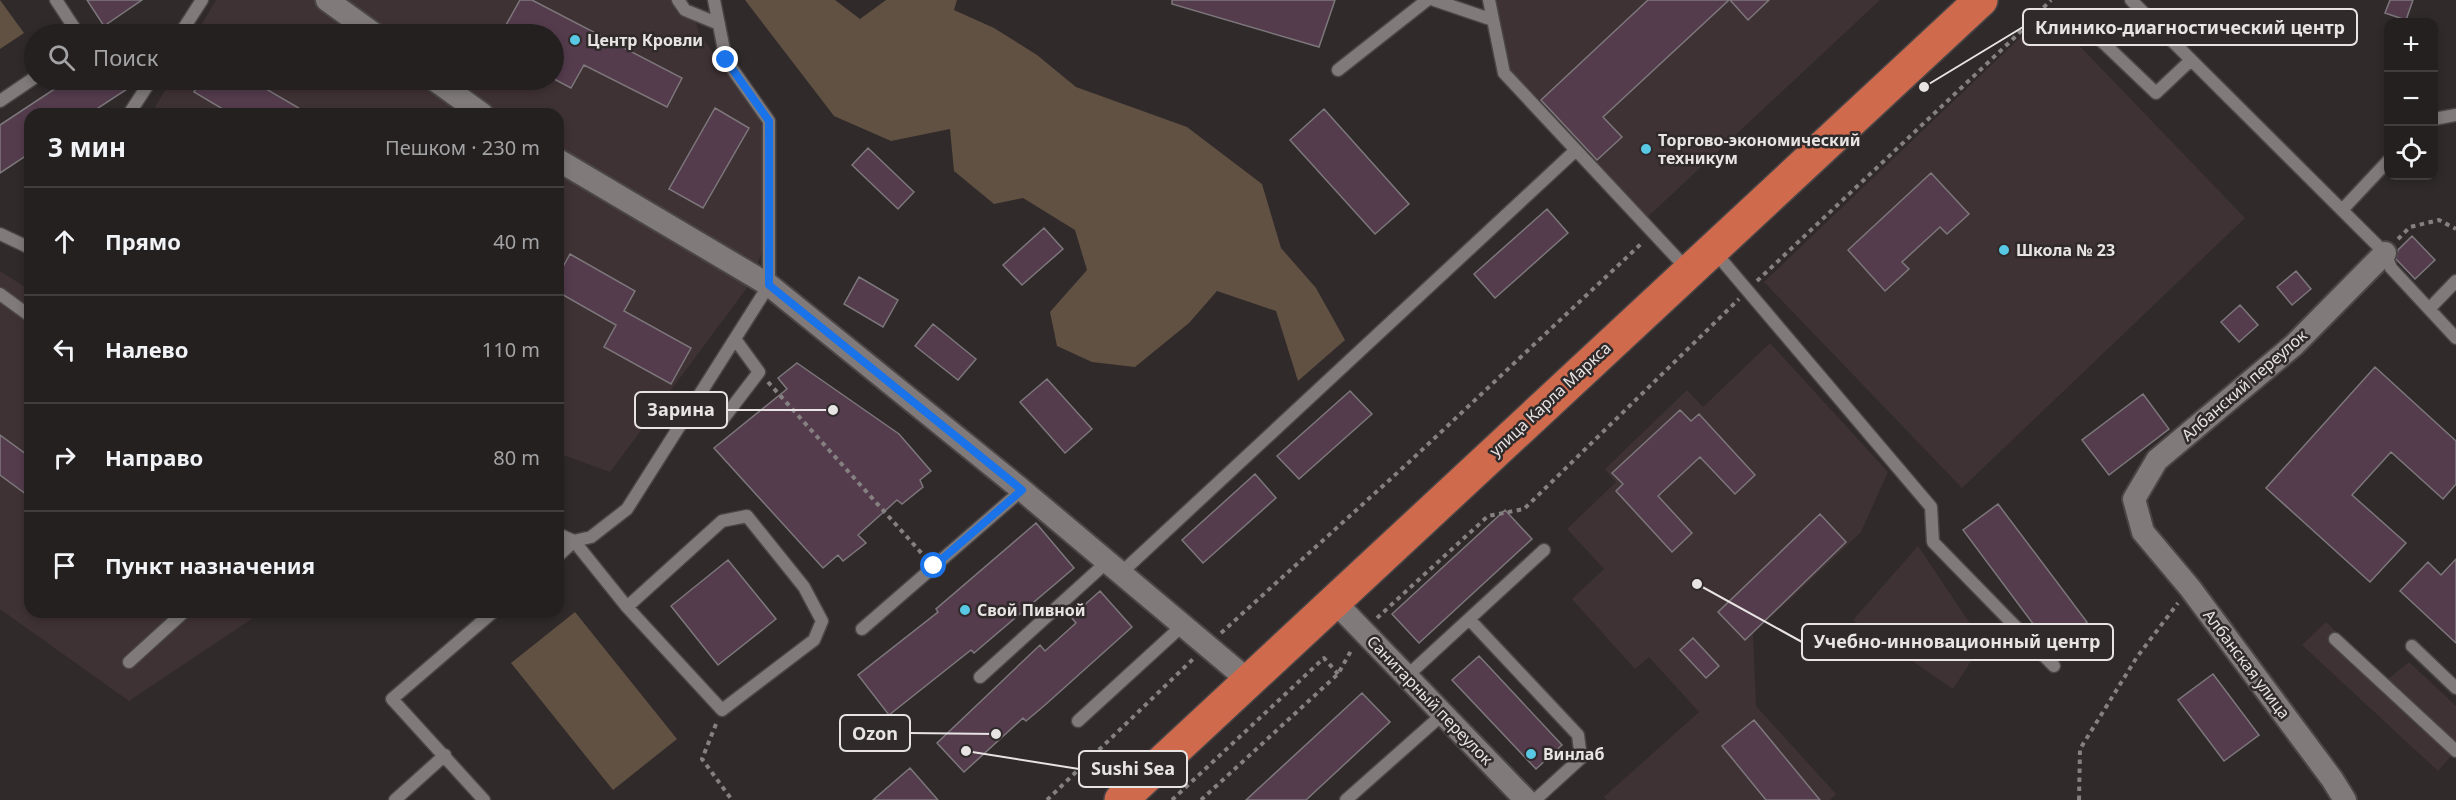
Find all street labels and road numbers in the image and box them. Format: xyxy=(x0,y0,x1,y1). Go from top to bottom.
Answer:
street label: Албанский переулок xyxy=(2177,324,2312,446)
street label: улица Карла Маркса xyxy=(1485,337,1615,461)
street label: Албанская улица xyxy=(2199,605,2295,723)
street label: Санитарный переулок xyxy=(1362,630,1498,770)

